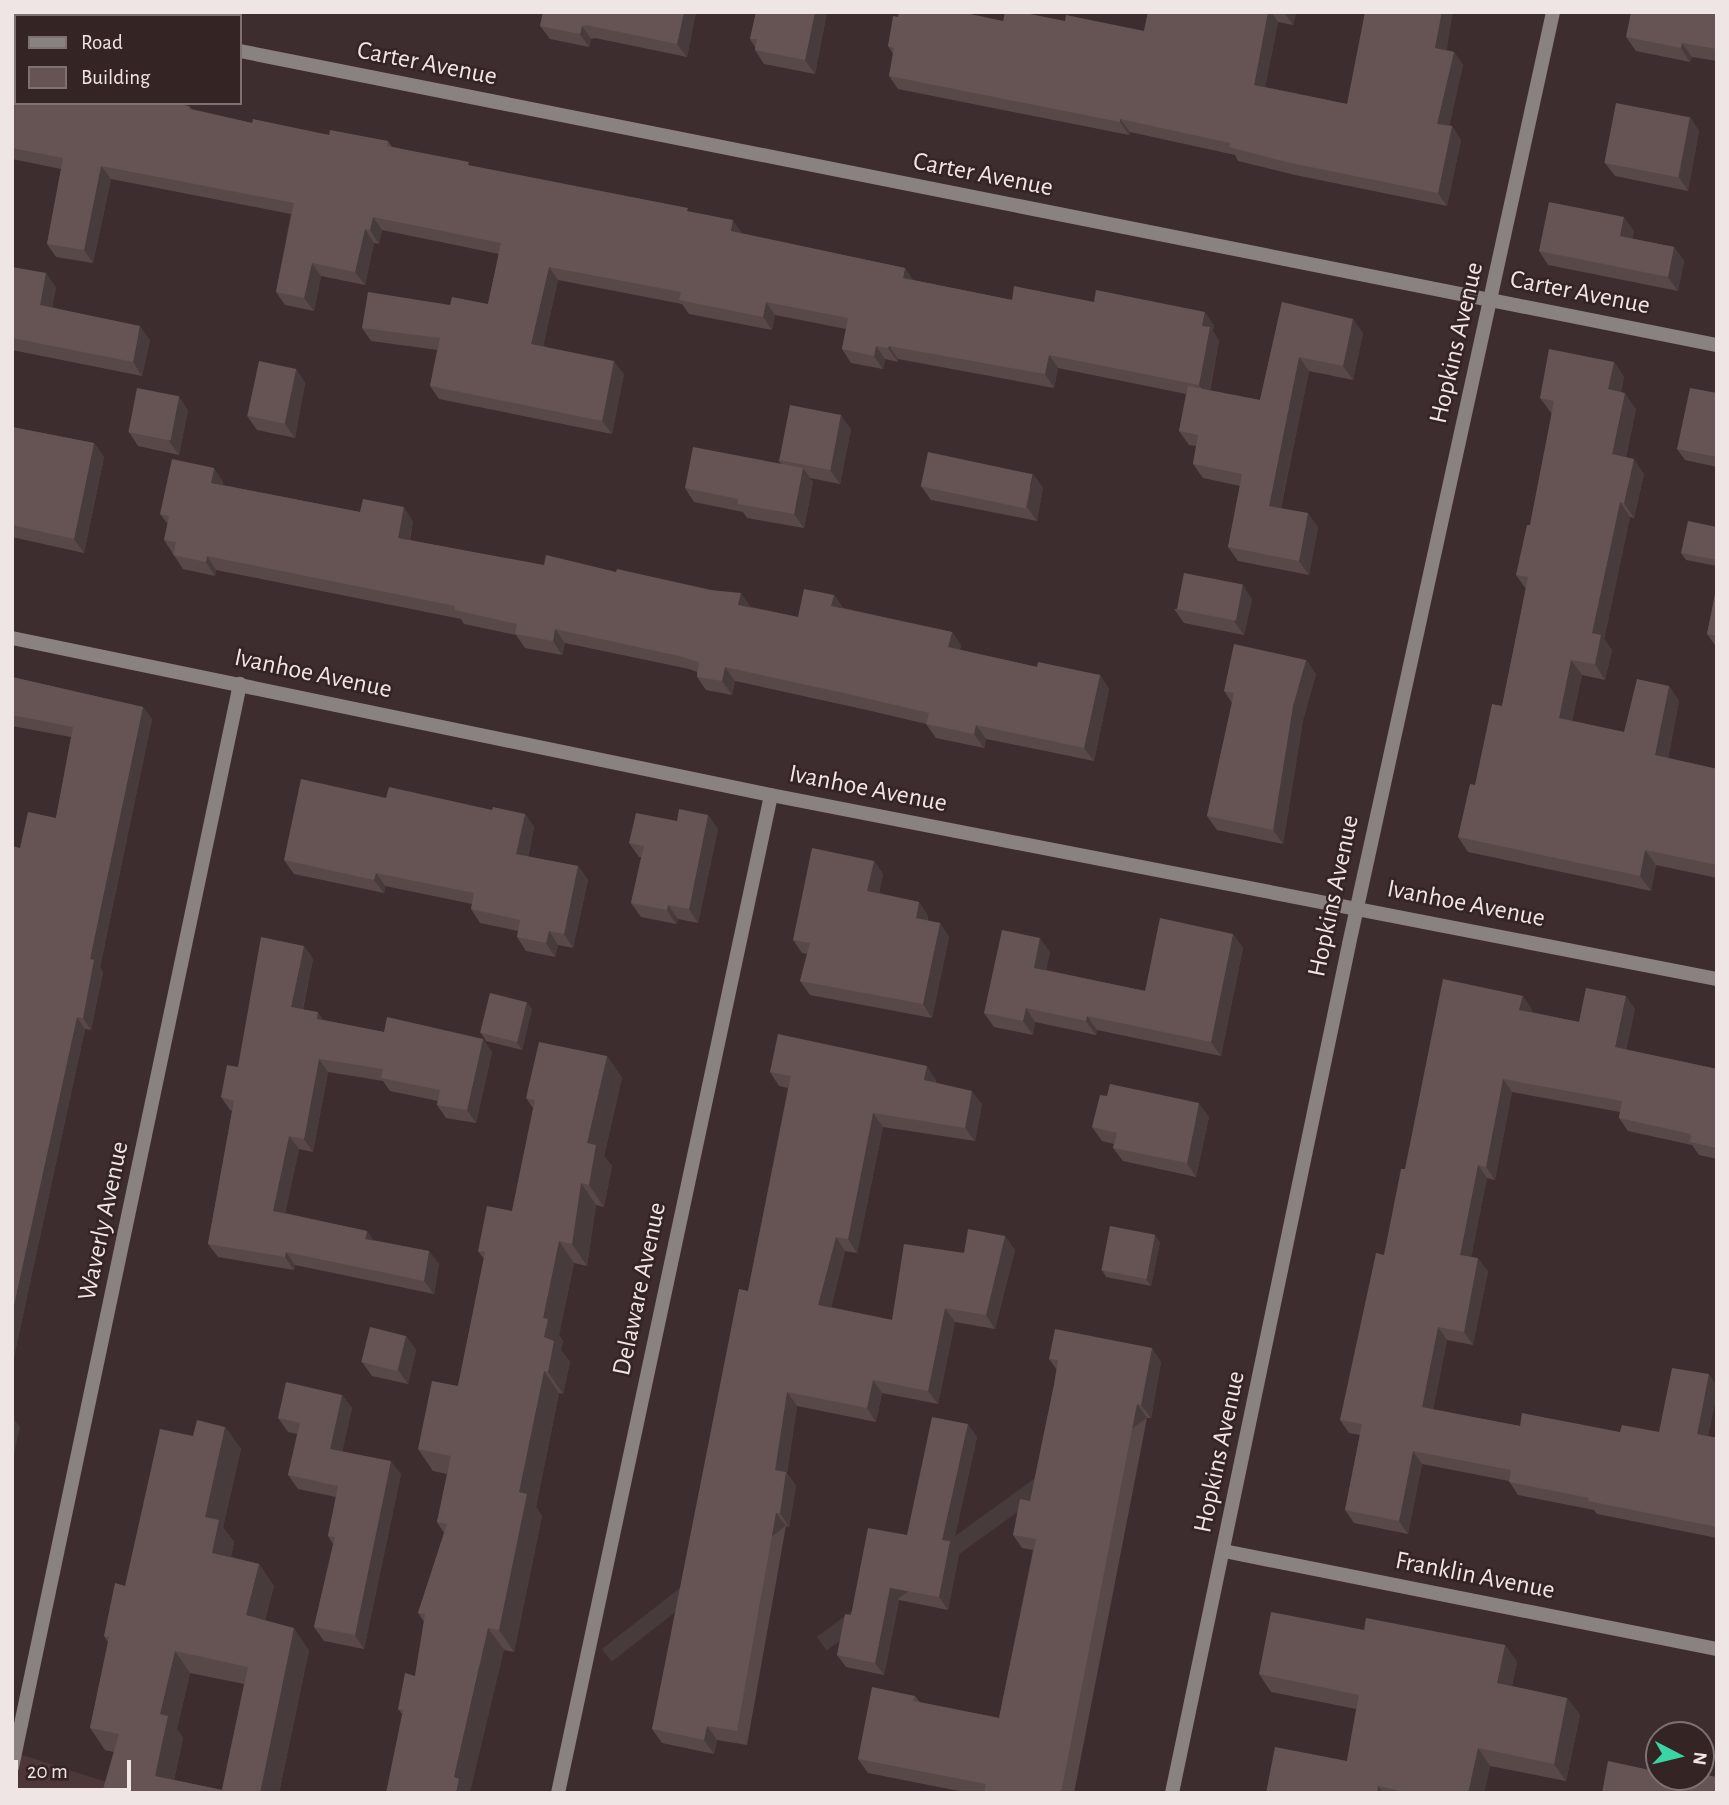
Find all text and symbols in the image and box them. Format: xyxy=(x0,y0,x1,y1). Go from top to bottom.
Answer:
legend xyxy=(14,14,242,105)
text: Road xyxy=(81,32,123,53)
street label: Carter Avenue xyxy=(354,35,500,93)
text: Building xyxy=(81,67,150,88)
street label: Carter Avenue xyxy=(910,146,1056,204)
street label: Hopkins Avenue xyxy=(1423,259,1491,427)
street label: Carter Avenue xyxy=(1507,264,1653,322)
street label: Ivanhoe Avenue xyxy=(231,642,395,706)
street label: Ivanhoe Avenue xyxy=(786,758,950,820)
street label: Hopkins Avenue xyxy=(1302,812,1366,980)
street label: Ivanhoe Avenue xyxy=(1384,873,1548,935)
street label: Waverly Avenue xyxy=(72,1138,136,1304)
street label: Delaware Avenue xyxy=(606,1200,674,1378)
street label: Hopkins Avenue xyxy=(1188,1368,1252,1536)
street label: Franklin Avenue xyxy=(1393,1545,1557,1607)
north arrow xyxy=(1645,1721,1715,1791)
scale bar xyxy=(18,1745,135,1789)
text: N xyxy=(1689,1751,1710,1766)
text: 20 m xyxy=(27,1761,68,1782)

